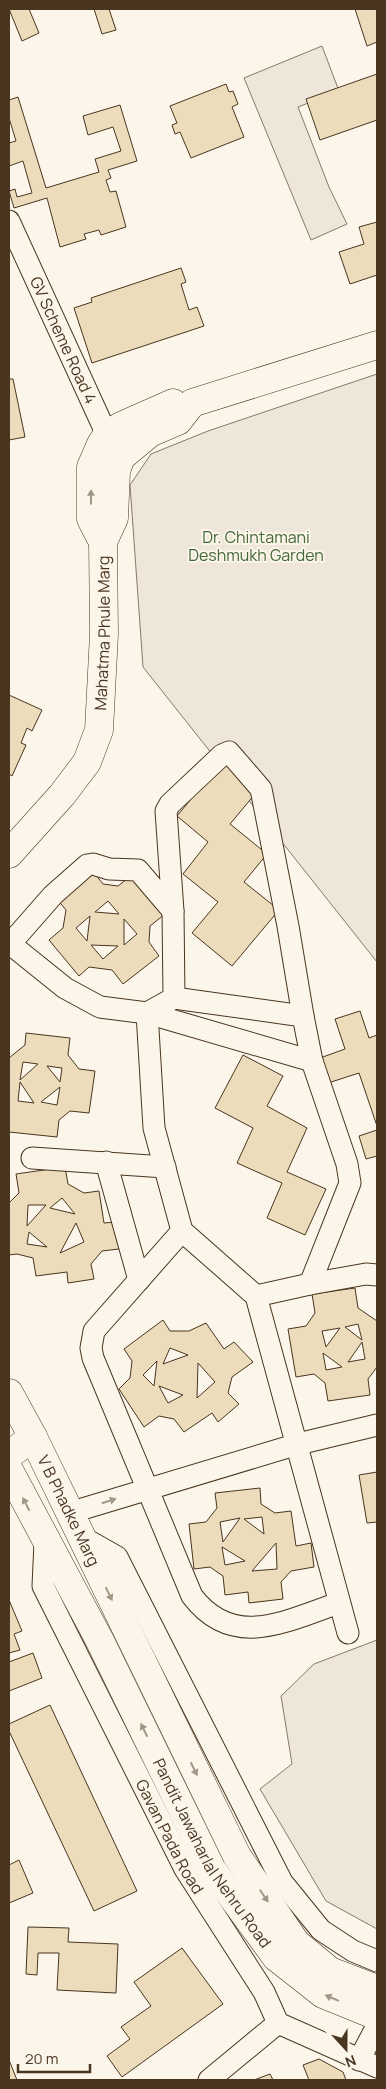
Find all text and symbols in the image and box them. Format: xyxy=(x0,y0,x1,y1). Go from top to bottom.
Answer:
street label: GV Scheme Road 4 xyxy=(25,273,102,407)
one-way arrow xyxy=(87,488,95,504)
park label: Dr. Chintamani Deshmukh Garden xyxy=(188,526,324,566)
street label: Mahatma Phule Marg xyxy=(89,555,115,711)
street label: V B Phadke Marg xyxy=(32,1451,105,1570)
one-way arrow xyxy=(101,1496,116,1504)
one-way arrow xyxy=(22,1497,30,1511)
one-way arrow xyxy=(105,1587,113,1601)
one-way arrow xyxy=(140,1723,148,1737)
street label: Pandit Jawaharlal Nehru Road xyxy=(148,1754,277,1952)
one-way arrow xyxy=(190,1762,198,1776)
street label: Gavan Pada Road xyxy=(131,1776,209,1898)
one-way arrow xyxy=(259,1889,269,1903)
one-way arrow xyxy=(325,1993,339,2001)
north arrow xyxy=(321,2024,371,2074)
scale bar xyxy=(18,2042,90,2074)
text: 20 m xyxy=(25,2048,58,2069)
text: N xyxy=(343,2051,359,2072)

